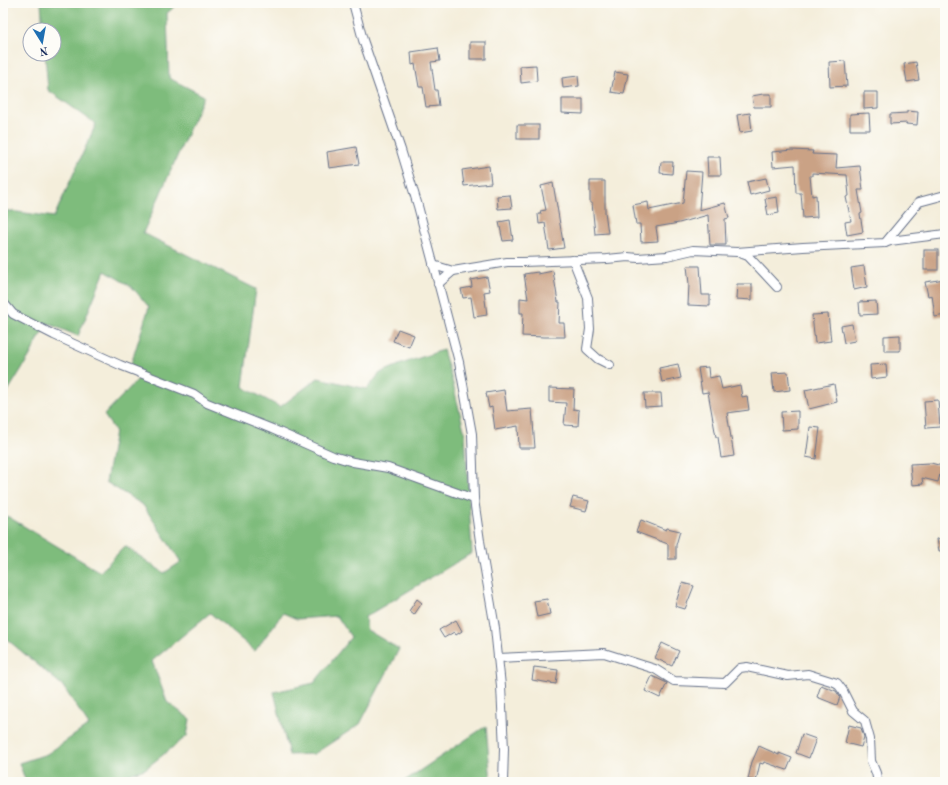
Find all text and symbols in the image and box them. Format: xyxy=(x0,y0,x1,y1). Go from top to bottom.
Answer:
north arrow xyxy=(22,22,62,62)
text: N xyxy=(38,44,49,57)

